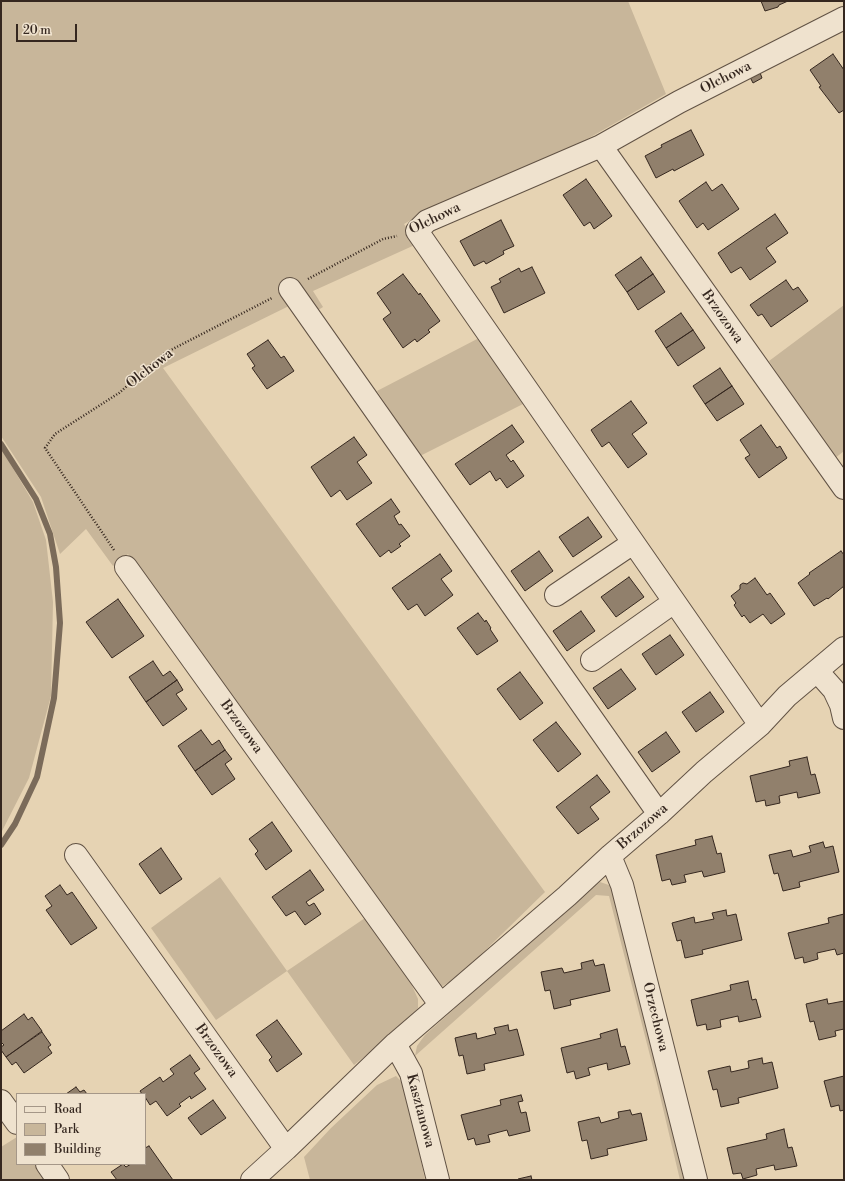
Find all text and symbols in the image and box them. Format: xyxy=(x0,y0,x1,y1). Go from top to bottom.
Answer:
scale bar xyxy=(18,16,79,42)
text: 20 m xyxy=(23,23,51,38)
street label: Olchowa xyxy=(698,58,754,98)
street label: Olchowa xyxy=(407,199,463,239)
street label: Brzozowa xyxy=(697,287,747,347)
street label: Olchowa xyxy=(123,345,177,393)
street label: Brzozowa xyxy=(216,697,266,757)
street label: Brzozowa xyxy=(614,800,672,854)
street label: Orzechowa xyxy=(638,981,672,1053)
street label: Brzozowa xyxy=(191,1021,241,1081)
street label: Kasztanowa xyxy=(402,1072,438,1150)
legend xyxy=(16,1093,146,1165)
text: Road xyxy=(54,1102,82,1117)
text: Park xyxy=(54,1122,79,1137)
text: Building xyxy=(54,1142,101,1157)

